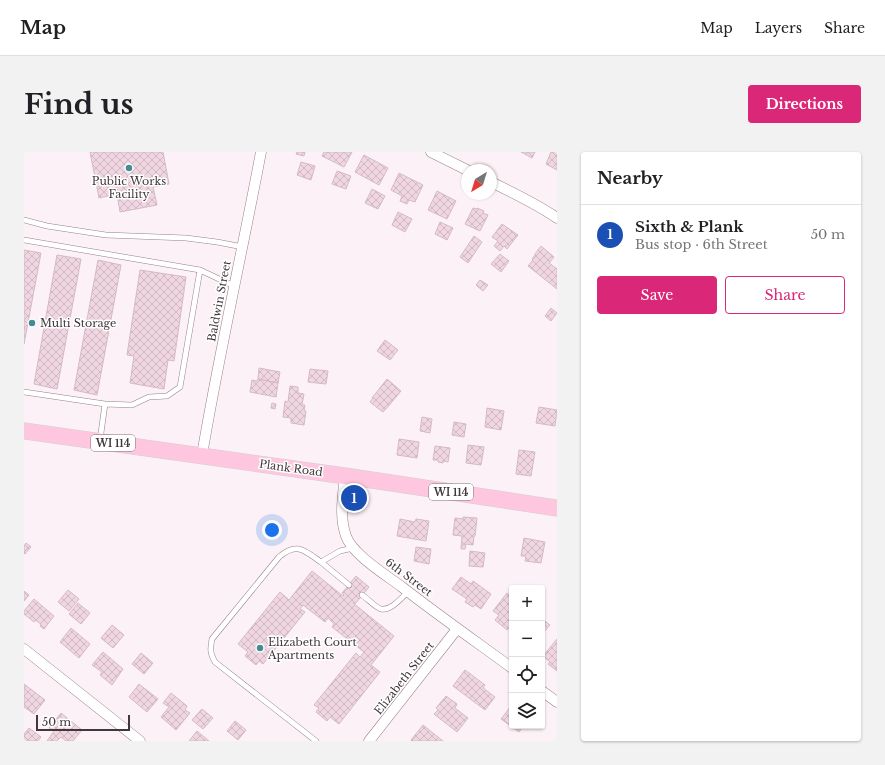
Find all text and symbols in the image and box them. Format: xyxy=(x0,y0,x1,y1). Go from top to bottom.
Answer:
text: Map xyxy=(20,16,66,39)
text: Map xyxy=(700,19,733,37)
text: Layers xyxy=(755,19,802,37)
text: Share xyxy=(824,19,865,37)
button: Directions xyxy=(748,85,861,123)
text: Find us xyxy=(24,87,134,122)
marker: Public Works Facility xyxy=(124,163,134,173)
north arrow xyxy=(461,164,497,200)
text: Nearby xyxy=(597,168,663,189)
place label: Public Works Facility xyxy=(92,174,166,201)
text: Sixth & Plank xyxy=(635,217,743,236)
text: 1 xyxy=(607,226,613,243)
text: 50 m xyxy=(811,226,845,243)
text: Bus stop · 6th Street xyxy=(635,236,768,253)
street label: Baldwin Street xyxy=(204,258,234,343)
button: Save xyxy=(597,276,717,314)
button: Share xyxy=(725,276,845,314)
place label: Multi Storage xyxy=(40,316,116,330)
marker: Multi Storage xyxy=(27,318,37,328)
road number: WI 114 xyxy=(91,435,135,451)
street label: Plank Road xyxy=(258,457,324,479)
pin: 1 xyxy=(341,483,367,513)
road number: WI 114 xyxy=(429,484,473,500)
your location xyxy=(262,520,282,540)
street label: 6th Street xyxy=(383,555,436,600)
map controls xyxy=(509,585,545,729)
button: + xyxy=(509,585,545,621)
button: − xyxy=(509,621,545,657)
place label: Elizabeth Court Apartments xyxy=(267,635,358,662)
street label: Elizabeth Street xyxy=(371,638,437,717)
marker: Elizabeth Court Apartments xyxy=(255,643,265,653)
button: locate xyxy=(509,657,545,693)
button: layers xyxy=(509,693,545,729)
scale bar xyxy=(36,713,130,732)
text: 50 m xyxy=(42,715,71,729)

